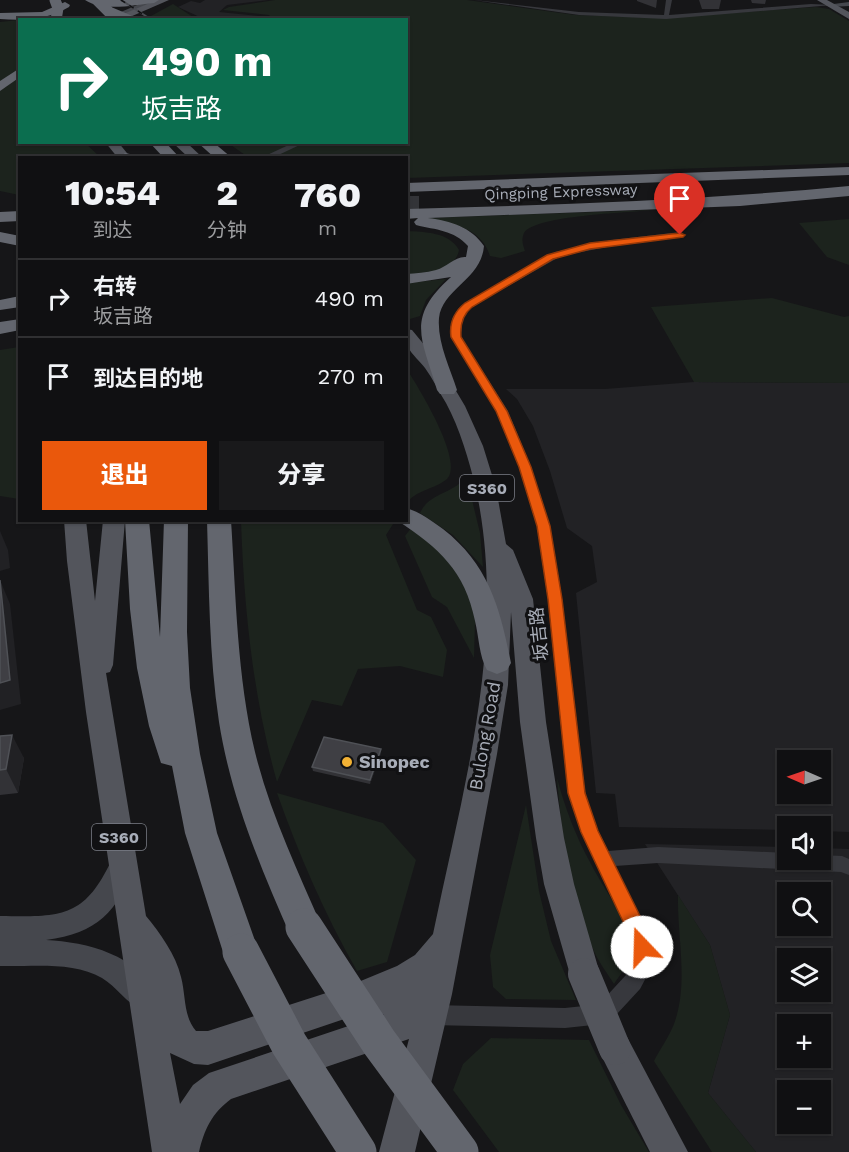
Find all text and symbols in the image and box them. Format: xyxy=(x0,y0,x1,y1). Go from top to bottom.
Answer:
text: 490 m xyxy=(141,37,273,86)
icon: right xyxy=(42,42,120,120)
text: 坂吉路 xyxy=(141,93,222,125)
text: 10:54 xyxy=(65,172,160,214)
text: 2 xyxy=(216,172,238,214)
pin xyxy=(654,173,705,235)
text: 760 xyxy=(294,174,361,216)
street label: Qingping Expressway xyxy=(484,180,638,204)
icon: arrive xyxy=(663,182,696,215)
text: m xyxy=(318,216,337,240)
text: 到达 xyxy=(92,218,132,242)
text: 分钟 xyxy=(207,218,247,242)
text: 右转 xyxy=(93,274,137,299)
icon: right xyxy=(42,282,75,315)
text: 490 m xyxy=(315,286,384,311)
text: 坂吉路 xyxy=(93,304,153,328)
icon: arrive xyxy=(42,360,75,393)
text: 270 m xyxy=(318,364,384,389)
text: 到达目的地 xyxy=(93,366,203,391)
button: 退出 xyxy=(42,441,207,510)
button: 分享 xyxy=(219,441,384,510)
road number: S360 xyxy=(460,475,514,501)
street label: 坂吉路 xyxy=(525,606,552,662)
street label: Bulong Road xyxy=(465,680,504,792)
north arrow xyxy=(777,750,831,804)
map controls xyxy=(777,750,831,1134)
place label: Sinopec xyxy=(359,751,430,772)
marker: Sinopec xyxy=(340,755,354,769)
button: sound xyxy=(777,816,831,870)
road number: S360 xyxy=(92,824,146,850)
button: search xyxy=(777,882,831,936)
position arrow xyxy=(610,915,674,979)
button: layers xyxy=(777,948,831,1002)
button: + xyxy=(777,1014,831,1068)
button: − xyxy=(777,1080,831,1134)

